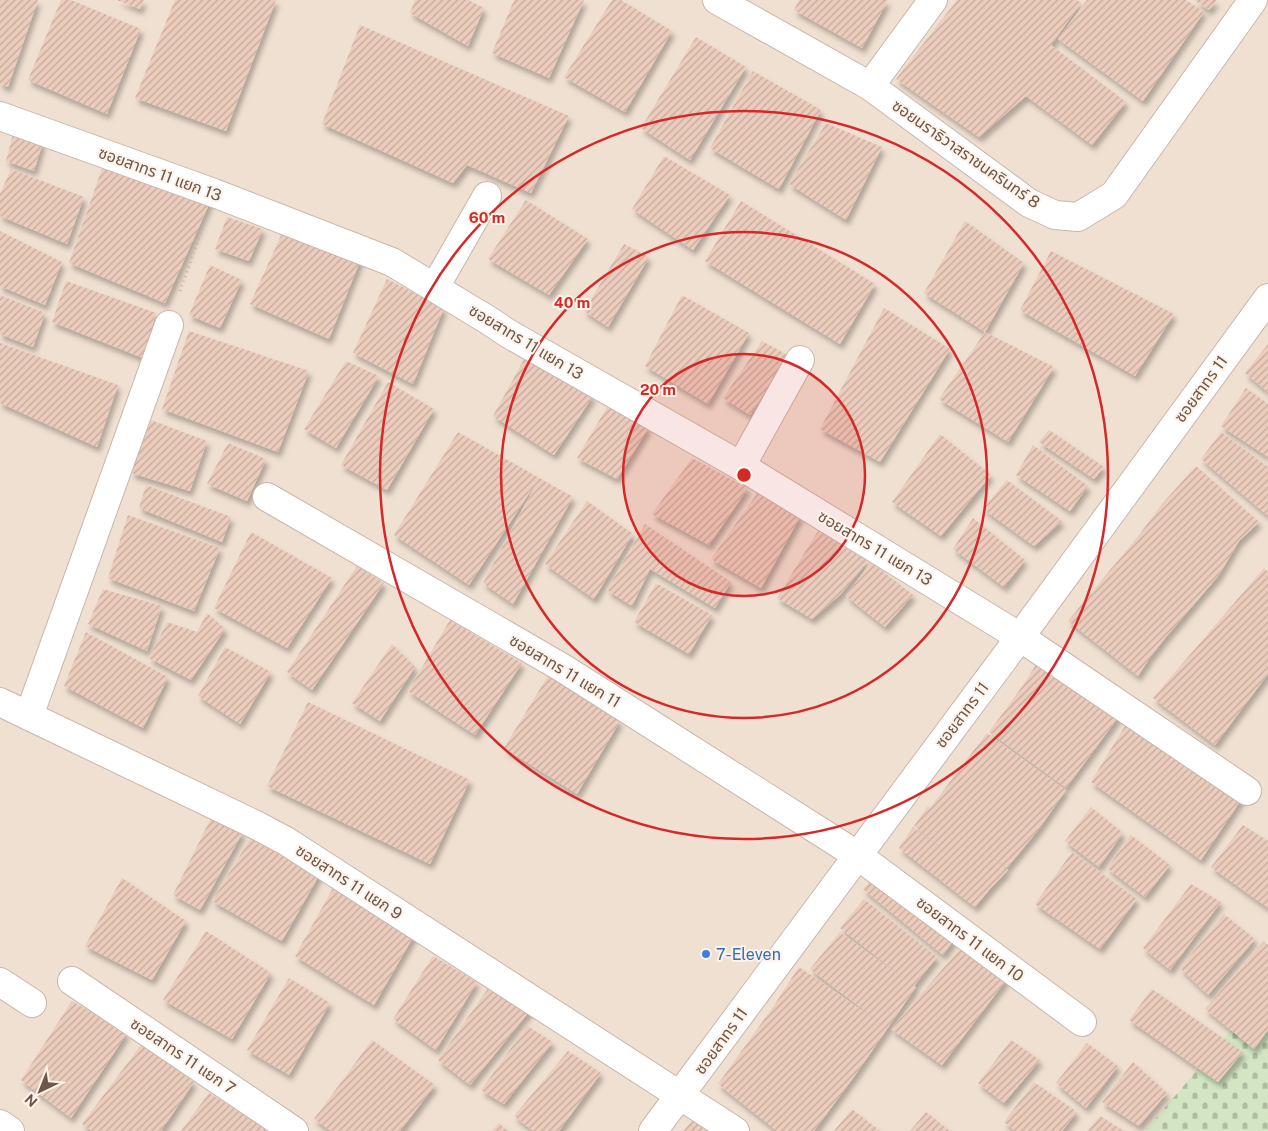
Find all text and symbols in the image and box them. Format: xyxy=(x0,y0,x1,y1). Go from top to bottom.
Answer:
street label: ซอยนราธิวาสราชนครินทร์ 8 xyxy=(888,96,1044,212)
street label: ซอยสาทร 11 แยก 13 xyxy=(96,143,224,205)
text: 60 m xyxy=(469,209,505,226)
text: 40 m xyxy=(554,294,590,311)
street label: ซอยสาทร 11 แยก 13 xyxy=(465,300,587,384)
street label: ซอยสาทร 11 xyxy=(1170,352,1232,426)
text: 20 m xyxy=(640,381,676,398)
centre of rings xyxy=(735,466,753,484)
street label: ซอยสาทร 11 แยก 13 xyxy=(814,506,936,590)
street label: ซอยสาทร 11 แยก 11 xyxy=(506,630,624,712)
street label: ซอยสาทร 11 xyxy=(931,678,993,752)
street label: ซอยสาทร 11 แยก 9 xyxy=(292,840,406,924)
street label: ซอยสาทร 11 แยก 10 xyxy=(913,892,1028,986)
place label: 7-Eleven xyxy=(716,945,781,964)
marker: 7-Eleven xyxy=(700,948,712,960)
street label: ซอยสาทร 11 xyxy=(690,1004,752,1078)
street label: ซอยสาทร 11 แยก 7 xyxy=(127,1014,239,1098)
north arrow xyxy=(15,1066,65,1116)
text: N xyxy=(22,1091,41,1110)

